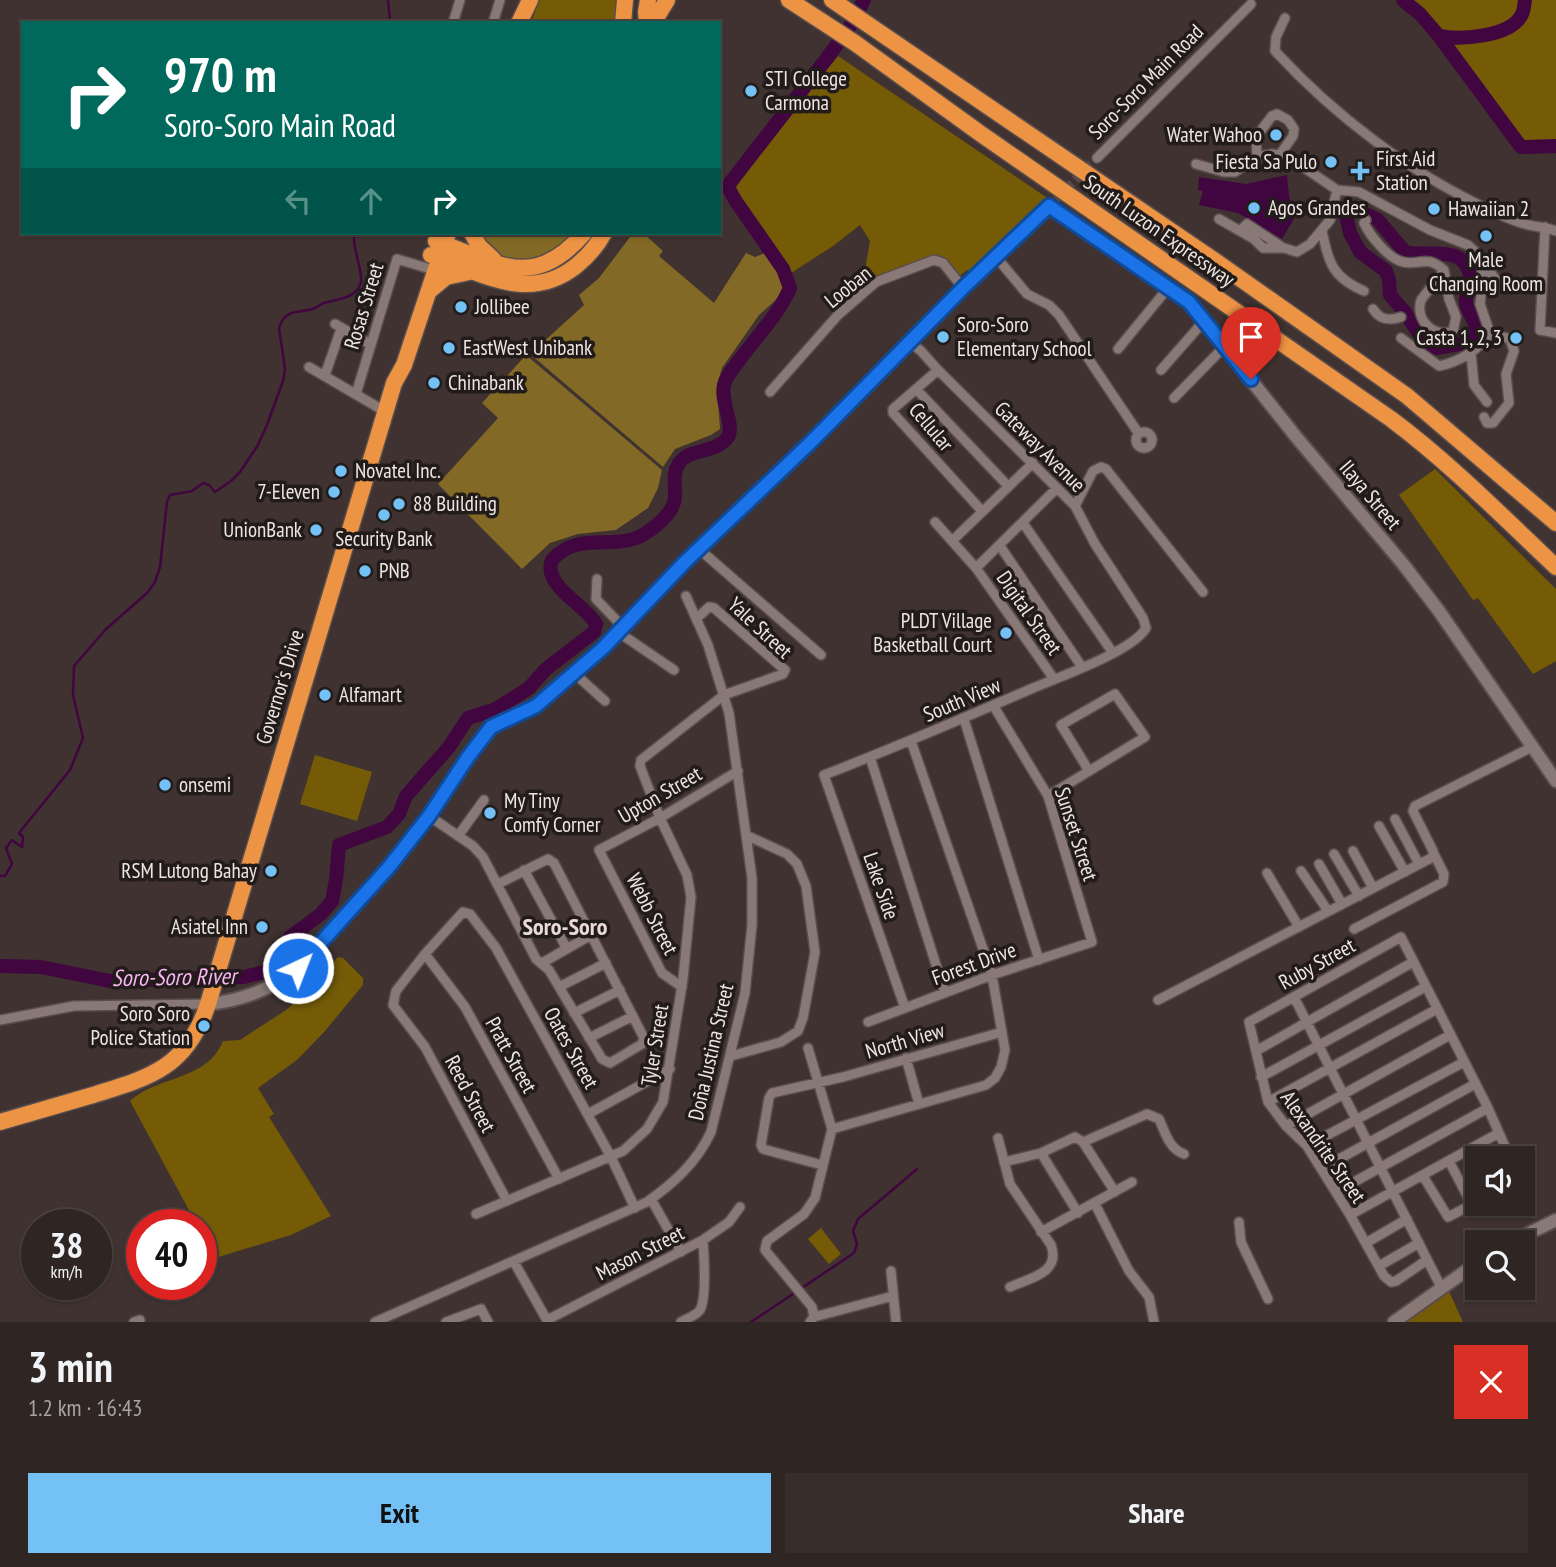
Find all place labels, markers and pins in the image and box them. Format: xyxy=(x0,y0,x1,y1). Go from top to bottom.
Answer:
place label: STI College Carmona xyxy=(765,65,847,116)
marker: STI College Carmona xyxy=(743,83,759,99)
place label: Water Wahoo xyxy=(1167,121,1262,148)
marker: Water Wahoo xyxy=(1268,127,1284,143)
place label: First Aid Station xyxy=(1376,145,1435,196)
place label: Fiesta Sa Pulo xyxy=(1216,148,1317,175)
marker: Fiesta Sa Pulo xyxy=(1323,154,1339,170)
marker: First Aid Station xyxy=(1350,161,1370,181)
place label: Agos Grandes xyxy=(1268,194,1366,221)
place label: Hawaiian 2 xyxy=(1448,195,1529,222)
marker: Agos Grandes xyxy=(1246,200,1262,216)
marker: Hawaiian 2 xyxy=(1426,201,1442,217)
marker: Male Changing Room xyxy=(1478,228,1494,244)
place label: Male Changing Room xyxy=(1429,246,1543,297)
place label: Jollibee xyxy=(474,293,530,320)
marker: Jollibee xyxy=(453,299,469,315)
pin xyxy=(1221,307,1281,379)
place label: Soro-Soro Elementary School xyxy=(957,311,1092,362)
place label: Casta 1, 2, 3 xyxy=(1416,324,1502,351)
marker: Soro-Soro Elementary School xyxy=(935,329,951,345)
marker: Casta 1, 2, 3 xyxy=(1508,330,1524,346)
place label: EastWest Unibank xyxy=(463,334,592,361)
marker: EastWest Unibank xyxy=(441,340,457,356)
place label: Chinabank xyxy=(448,369,524,396)
marker: Chinabank xyxy=(426,375,442,391)
place label: Novatel Inc. xyxy=(355,457,441,484)
marker: Novatel Inc. xyxy=(333,463,349,479)
place label: 7-Eleven xyxy=(257,478,320,505)
marker: 7-Eleven xyxy=(326,484,342,500)
place label: 88 Building xyxy=(413,490,497,517)
marker: 88 Building xyxy=(391,496,407,512)
marker: Security Bank xyxy=(376,507,392,523)
place label: UnionBank xyxy=(223,516,302,543)
marker: UnionBank xyxy=(308,522,324,538)
place label: Security Bank xyxy=(335,525,433,552)
place label: PNB xyxy=(379,557,410,584)
marker: PNB xyxy=(357,563,373,579)
place label: PLDT Village Basketball Court xyxy=(873,607,992,658)
marker: PLDT Village Basketball Court xyxy=(998,625,1014,641)
place label: Alfamart xyxy=(339,681,402,708)
marker: Alfamart xyxy=(317,687,333,703)
place label: onsemi xyxy=(179,771,231,798)
marker: onsemi xyxy=(157,777,173,793)
place label: My Tiny Comfy Corner xyxy=(504,787,601,838)
marker: My Tiny Comfy Corner xyxy=(482,805,498,821)
place label: RSM Lutong Bahay xyxy=(121,857,257,884)
marker: RSM Lutong Bahay xyxy=(263,863,279,879)
place label: Asiatel Inn xyxy=(171,913,248,940)
marker: Asiatel Inn xyxy=(254,919,270,935)
place label: Soro Soro Police Station xyxy=(91,1000,190,1051)
marker: Soro Soro Police Station xyxy=(196,1018,212,1034)

